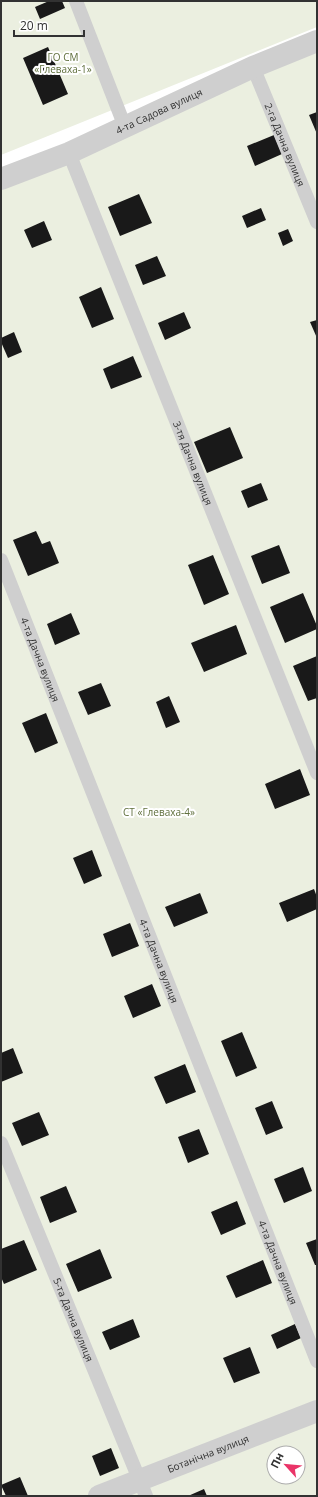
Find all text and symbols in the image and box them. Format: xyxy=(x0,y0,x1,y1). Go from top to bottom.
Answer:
scale bar xyxy=(14,12,84,38)
text: 20 m xyxy=(20,17,48,34)
park label: ГО СМ «Глеваха-1» xyxy=(34,50,92,76)
street label: 4-та Садова вулиця xyxy=(113,85,204,137)
street label: 2-га Дачна вулиця xyxy=(262,101,309,188)
street label: 3-тя Дачна вулиця xyxy=(170,419,216,507)
street label: 4-та Дачна вулиця xyxy=(17,615,63,704)
park label: СТ «Глеваха-4» xyxy=(123,805,195,819)
street label: 4-та Дачна вулиця xyxy=(136,917,182,1005)
street label: 4-та Дачна вулиця xyxy=(255,1218,301,1307)
street label: 5-та Дачна вулиця xyxy=(50,1276,97,1364)
street label: Ботанічна вулиця xyxy=(165,1431,251,1476)
north arrow xyxy=(266,1445,306,1485)
text: Пн xyxy=(266,1450,287,1471)

